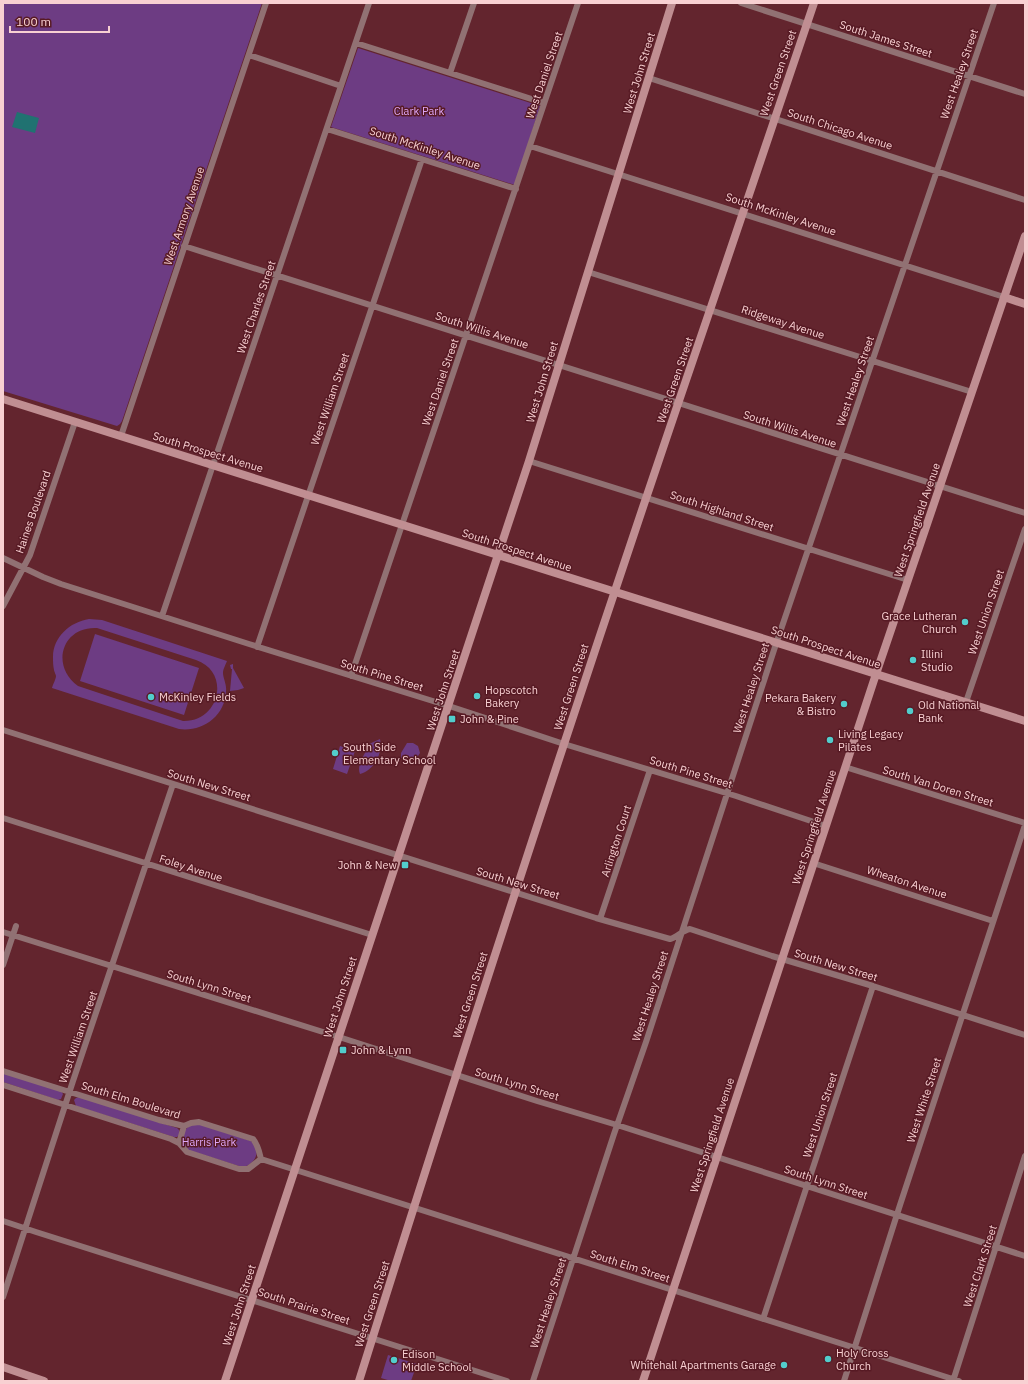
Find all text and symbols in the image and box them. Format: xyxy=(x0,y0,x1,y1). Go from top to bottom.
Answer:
scale bar xyxy=(10,8,109,34)
text: 100 m xyxy=(16,14,51,29)
street label: South James Street xyxy=(838,17,934,61)
street label: West Healey Street xyxy=(937,27,981,121)
street label: West Green Street xyxy=(757,28,799,118)
street label: West Daniel Street xyxy=(522,29,566,121)
street label: West John Street xyxy=(620,30,658,115)
park label: Clark Park xyxy=(394,104,444,118)
street label: South Chicago Avenue xyxy=(786,105,894,153)
street label: South McKinley Avenue xyxy=(368,123,482,173)
street label: West Armory Avenue xyxy=(161,165,207,267)
street label: South McKinley Avenue xyxy=(724,189,838,239)
street label: West Charles Street xyxy=(233,258,279,355)
street label: Ridgeway Avenue xyxy=(740,302,826,342)
street label: South Willis Avenue xyxy=(434,308,530,352)
street label: West Healey Street xyxy=(833,334,877,428)
street label: West Green Street xyxy=(654,335,696,425)
street label: West Daniel Street xyxy=(418,336,462,428)
street label: West John Street xyxy=(523,339,561,424)
street label: West William Street xyxy=(308,351,352,447)
street label: South Willis Avenue xyxy=(742,407,838,451)
street label: South Prospect Avenue xyxy=(151,429,265,475)
street label: West Springfield Avenue xyxy=(891,461,943,579)
street label: Haines Boulevard xyxy=(12,469,54,555)
street label: South Highland Street xyxy=(668,488,776,534)
street label: South Prospect Avenue xyxy=(460,526,574,574)
street label: West Union Street xyxy=(965,567,1007,656)
place label: Grace Lutheran Church xyxy=(881,609,957,636)
marker: Grace Lutheran Church xyxy=(960,617,970,627)
street label: South Prospect Avenue xyxy=(769,623,883,671)
street label: West Healey Street xyxy=(730,641,772,735)
street label: West Green Street xyxy=(550,642,592,732)
place label: Illini Studio xyxy=(921,647,953,674)
street label: West John Street xyxy=(423,648,463,732)
marker: Illini Studio xyxy=(908,655,918,665)
street label: South Pine Street xyxy=(339,656,425,694)
place label: Hopscotch Bakery xyxy=(485,683,538,710)
place label: McKinley Fields xyxy=(159,690,236,704)
marker: Hopscotch Bakery xyxy=(472,691,482,701)
place label: Pekara Bakery & Bistro xyxy=(765,691,837,718)
marker: McKinley Fields xyxy=(146,692,156,702)
place label: Old National Bank xyxy=(918,698,979,725)
marker: Pekara Bakery & Bistro xyxy=(839,699,849,709)
marker: Old National Bank xyxy=(905,706,915,716)
place label: John & Pine xyxy=(460,712,519,726)
marker: John & Pine xyxy=(447,714,457,724)
place label: Living Legacy Pilates xyxy=(838,727,904,754)
marker: Living Legacy Pilates xyxy=(825,735,835,745)
place label: South Side Elementary School xyxy=(343,740,436,767)
marker: South Side Elementary School xyxy=(330,748,340,758)
street label: South Pine Street xyxy=(648,753,734,791)
street label: South Van Doren Street xyxy=(881,762,995,810)
street label: South New Street xyxy=(166,766,253,804)
street label: West Springfield Avenue xyxy=(789,768,839,886)
street label: Arlington Court xyxy=(598,803,634,879)
street label: Foley Avenue xyxy=(158,851,224,885)
place label: John & New xyxy=(338,858,398,872)
marker: John & New xyxy=(400,860,410,870)
street label: Wheaton Avenue xyxy=(865,862,949,902)
street label: South New Street xyxy=(475,864,562,902)
street label: South New Street xyxy=(793,946,880,984)
street label: West Healey Street xyxy=(629,949,671,1043)
street label: West Green Street xyxy=(449,950,491,1040)
street label: West John Street xyxy=(320,955,360,1039)
street label: South Lynn Street xyxy=(165,967,253,1005)
street label: West William Street xyxy=(56,989,100,1085)
place label: John & Lynn xyxy=(351,1043,411,1057)
marker: John & Lynn xyxy=(338,1045,348,1055)
street label: West White Street xyxy=(904,1055,944,1144)
street label: South Lynn Street xyxy=(473,1065,561,1103)
street label: West Union Street xyxy=(800,1070,840,1160)
street label: West Springfield Avenue xyxy=(687,1076,737,1194)
street label: South Elm Boulevard xyxy=(80,1078,182,1122)
park label: Harris Park xyxy=(182,1135,237,1149)
street label: South Lynn Street xyxy=(782,1162,870,1202)
street label: West Clark Street xyxy=(960,1223,1000,1309)
street label: South Elm Street xyxy=(588,1246,672,1286)
street label: West Healey Street xyxy=(527,1256,569,1350)
street label: West Green Street xyxy=(351,1259,393,1349)
street label: West John Street xyxy=(219,1263,259,1347)
street label: South Prairie Street xyxy=(256,1284,352,1328)
place label: Holy Cross Church xyxy=(836,1346,889,1373)
place label: Edison Middle School xyxy=(402,1347,472,1374)
marker: Holy Cross Church xyxy=(823,1354,833,1364)
marker: Edison Middle School xyxy=(389,1355,399,1365)
place label: Whitehall Apartments Garage xyxy=(631,1358,776,1372)
marker: Whitehall Apartments Garage xyxy=(779,1360,789,1370)

